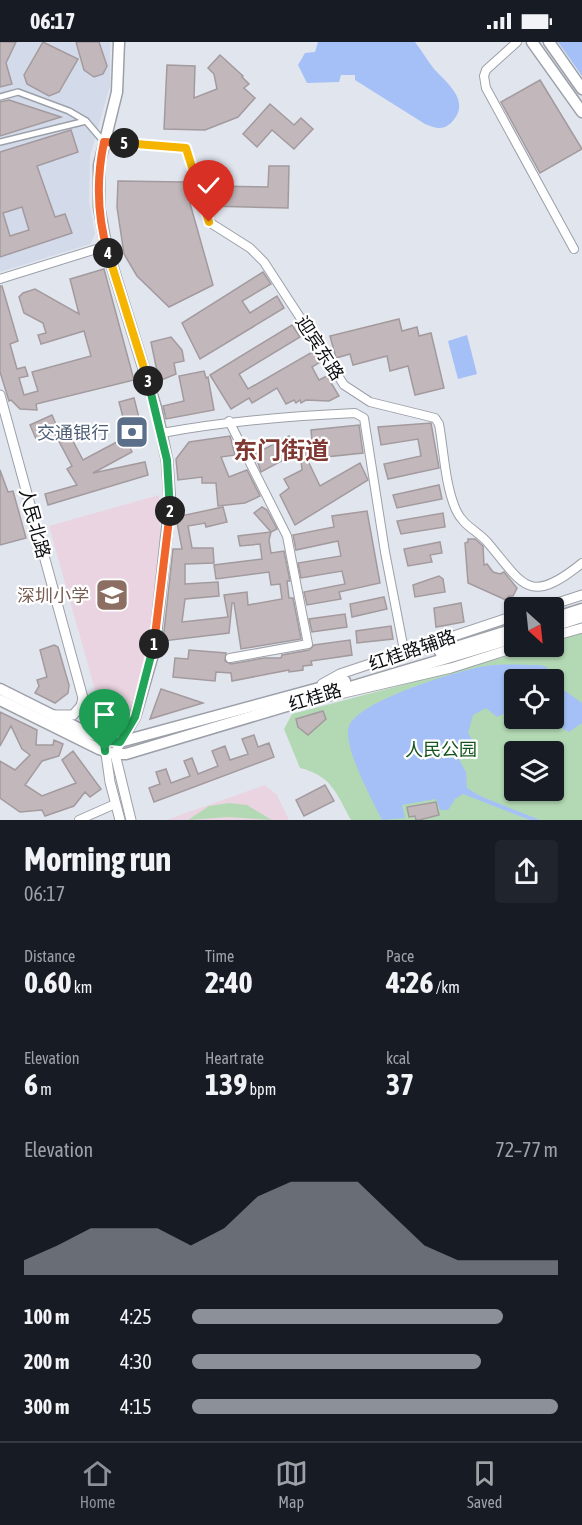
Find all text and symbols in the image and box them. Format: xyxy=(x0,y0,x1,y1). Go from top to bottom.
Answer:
text: 06:17 xyxy=(30,8,75,34)
pin: 5 xyxy=(109,128,139,158)
text: 5 xyxy=(120,134,128,152)
pin xyxy=(183,160,234,222)
icon: check xyxy=(192,169,225,202)
pin: 4 xyxy=(93,238,123,268)
text: 4 xyxy=(104,244,112,262)
street label: 迎宾东路 xyxy=(292,312,348,384)
pin: 3 xyxy=(133,366,163,396)
text: 3 xyxy=(144,372,152,390)
bank icon: 交通银行 xyxy=(114,414,150,450)
place label: 交通银行 xyxy=(37,422,109,443)
district label: 东门街道 xyxy=(233,437,329,464)
street label: 人民北路 xyxy=(16,486,54,560)
pin: 2 xyxy=(155,496,185,526)
text: 2 xyxy=(166,502,174,520)
school or university icon: 深圳小学 xyxy=(94,577,130,613)
place label: 深圳小学 xyxy=(17,585,89,606)
north arrow xyxy=(504,597,564,657)
map controls xyxy=(504,597,564,801)
street label: 红桂路辅路 xyxy=(366,625,458,675)
pin: 1 xyxy=(139,629,169,659)
text: 1 xyxy=(150,635,158,653)
button: locate xyxy=(504,669,564,729)
street label: 红桂路 xyxy=(286,679,344,715)
pin xyxy=(79,689,130,751)
icon: arrive xyxy=(88,698,121,731)
park label: 人民公园 xyxy=(405,739,477,760)
button: layers xyxy=(504,741,564,801)
text: Morning run xyxy=(24,840,171,878)
button: share xyxy=(495,840,558,903)
text: 06:17 xyxy=(24,882,65,905)
text: Distance xyxy=(24,947,75,965)
text: Time xyxy=(205,947,234,965)
text: Pace xyxy=(386,947,414,965)
text: 0.60 xyxy=(24,965,72,999)
text: 2:40 xyxy=(205,965,253,999)
text: 4:26 xyxy=(386,965,434,999)
text: km xyxy=(72,978,92,996)
text: /km xyxy=(434,978,460,996)
text: Elevation xyxy=(24,1049,79,1067)
text: Heart rate xyxy=(205,1049,264,1067)
text: kcal xyxy=(386,1049,410,1067)
text: 6 xyxy=(24,1067,38,1101)
text: 139 xyxy=(205,1067,247,1101)
text: 37 xyxy=(386,1067,414,1101)
text: m xyxy=(38,1080,52,1098)
text: bpm xyxy=(247,1080,276,1098)
text: Elevation xyxy=(24,1138,93,1161)
text: 72–77 m xyxy=(495,1138,558,1161)
text: 100 m xyxy=(24,1305,69,1328)
text: 4:25 xyxy=(120,1305,152,1328)
text: 200 m xyxy=(24,1350,69,1373)
text: 4:30 xyxy=(120,1350,152,1373)
text: 300 m xyxy=(24,1395,69,1418)
text: 4:15 xyxy=(120,1395,152,1418)
tab: Home xyxy=(80,1457,115,1511)
tab: Map xyxy=(275,1457,308,1511)
tab: Saved xyxy=(467,1457,502,1511)

